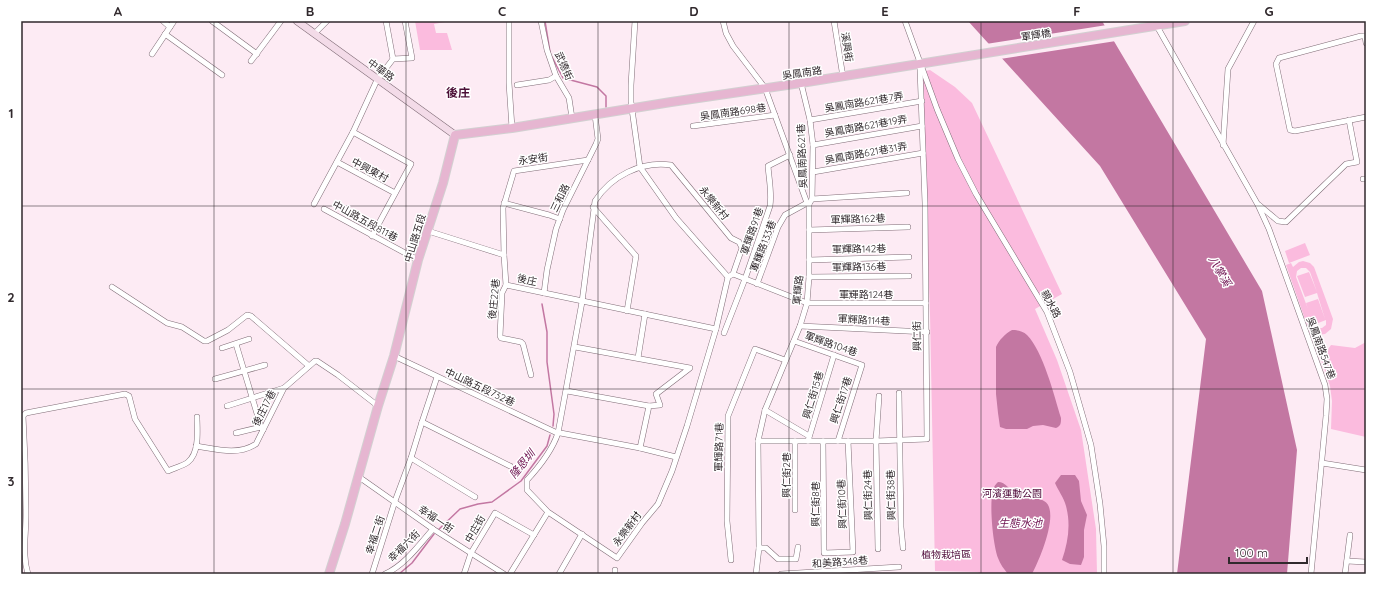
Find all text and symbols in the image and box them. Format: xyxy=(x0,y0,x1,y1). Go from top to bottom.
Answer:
text: A xyxy=(114,3,123,19)
text: B xyxy=(306,3,314,19)
text: C xyxy=(498,3,506,19)
text: D xyxy=(689,3,699,19)
text: E xyxy=(881,3,889,19)
text: F xyxy=(1073,3,1081,19)
text: G xyxy=(1264,3,1274,19)
street label: 軍輝橋 xyxy=(1020,26,1052,44)
street label: 溪興街 xyxy=(838,31,856,63)
street label: 武德街 xyxy=(552,50,576,82)
street label: 中華路 xyxy=(365,56,397,84)
street label: 吳鳳南路 xyxy=(781,64,823,82)
district label: 後庄 xyxy=(446,85,470,100)
street label: 吳鳳南路621巷7弄 xyxy=(824,89,904,115)
street label: 吳鳳南路698巷 xyxy=(699,101,767,123)
text: 1 xyxy=(8,105,14,121)
street label: 吳鳳南路621巷19弄 xyxy=(824,112,908,140)
street label: 吳鳳南路621巷 xyxy=(794,123,810,189)
street label: 吳鳳南路621巷31弄 xyxy=(824,139,908,167)
street label: 永安街 xyxy=(517,150,549,168)
street label: 中興東村 xyxy=(349,155,391,185)
street label: 三和路 xyxy=(548,182,572,214)
street label: 永樂新村 xyxy=(696,183,732,223)
street label: 中山路五段811巷 xyxy=(330,198,400,244)
street label: 軍輝路91巷 xyxy=(738,206,766,256)
street label: 中山路五段 xyxy=(401,212,429,264)
street label: 軍輝路162巷 xyxy=(830,212,886,226)
street label: 軍輝路133巷 xyxy=(747,218,779,274)
street label: 軍輝路142巷 xyxy=(832,242,886,256)
water label: 八掌溪 xyxy=(1206,253,1235,291)
street label: 軍輝路136巷 xyxy=(832,260,886,274)
street label: 後庄 xyxy=(516,272,538,288)
street label: 軍輝路 xyxy=(790,274,806,306)
street label: 後庄22巷 xyxy=(485,278,503,320)
street label: 軍輝路124巷 xyxy=(839,288,893,301)
street label: 親水路 xyxy=(1038,288,1064,320)
text: 2 xyxy=(7,289,15,305)
street label: 軍輝路114巷 xyxy=(837,312,891,328)
street label: 吳鳳南路547巷 xyxy=(1304,315,1338,381)
street label: 興仁街 xyxy=(910,321,924,351)
street label: 軍輝路104巷 xyxy=(803,329,859,359)
street label: 中山路五段732巷 xyxy=(443,365,517,409)
street label: 興仁街15巷 xyxy=(800,370,826,420)
street label: 興仁街17巷 xyxy=(827,375,855,425)
street label: 後庄17巷 xyxy=(249,388,279,428)
street label: 軍輝路71巷 xyxy=(712,422,726,472)
water label: 隆恩圳 xyxy=(506,445,539,481)
street label: 興仁街2巷 xyxy=(780,452,793,498)
street label: 興仁街24巷 xyxy=(861,470,875,520)
street label: 興仁街38巷 xyxy=(884,470,898,520)
text: 3 xyxy=(8,473,15,489)
street label: 興仁街10巷 xyxy=(835,479,849,529)
street label: 興仁街8巷 xyxy=(809,481,822,527)
park label: 河濱運動公園 xyxy=(982,487,1042,500)
street label: 幸福一街 xyxy=(416,502,456,536)
street label: 永樂新村 xyxy=(610,509,644,549)
street label: 中庄街 xyxy=(462,513,488,545)
street label: 幸福二街 xyxy=(363,514,387,556)
water label: 生態水池 xyxy=(998,516,1043,530)
street label: 幸福六街 xyxy=(385,527,423,565)
scale bar xyxy=(1229,539,1307,565)
text: 100 m xyxy=(1235,545,1268,560)
park label: 植物栽培區 xyxy=(921,548,971,561)
street label: 和美路348巷 xyxy=(812,554,868,570)

